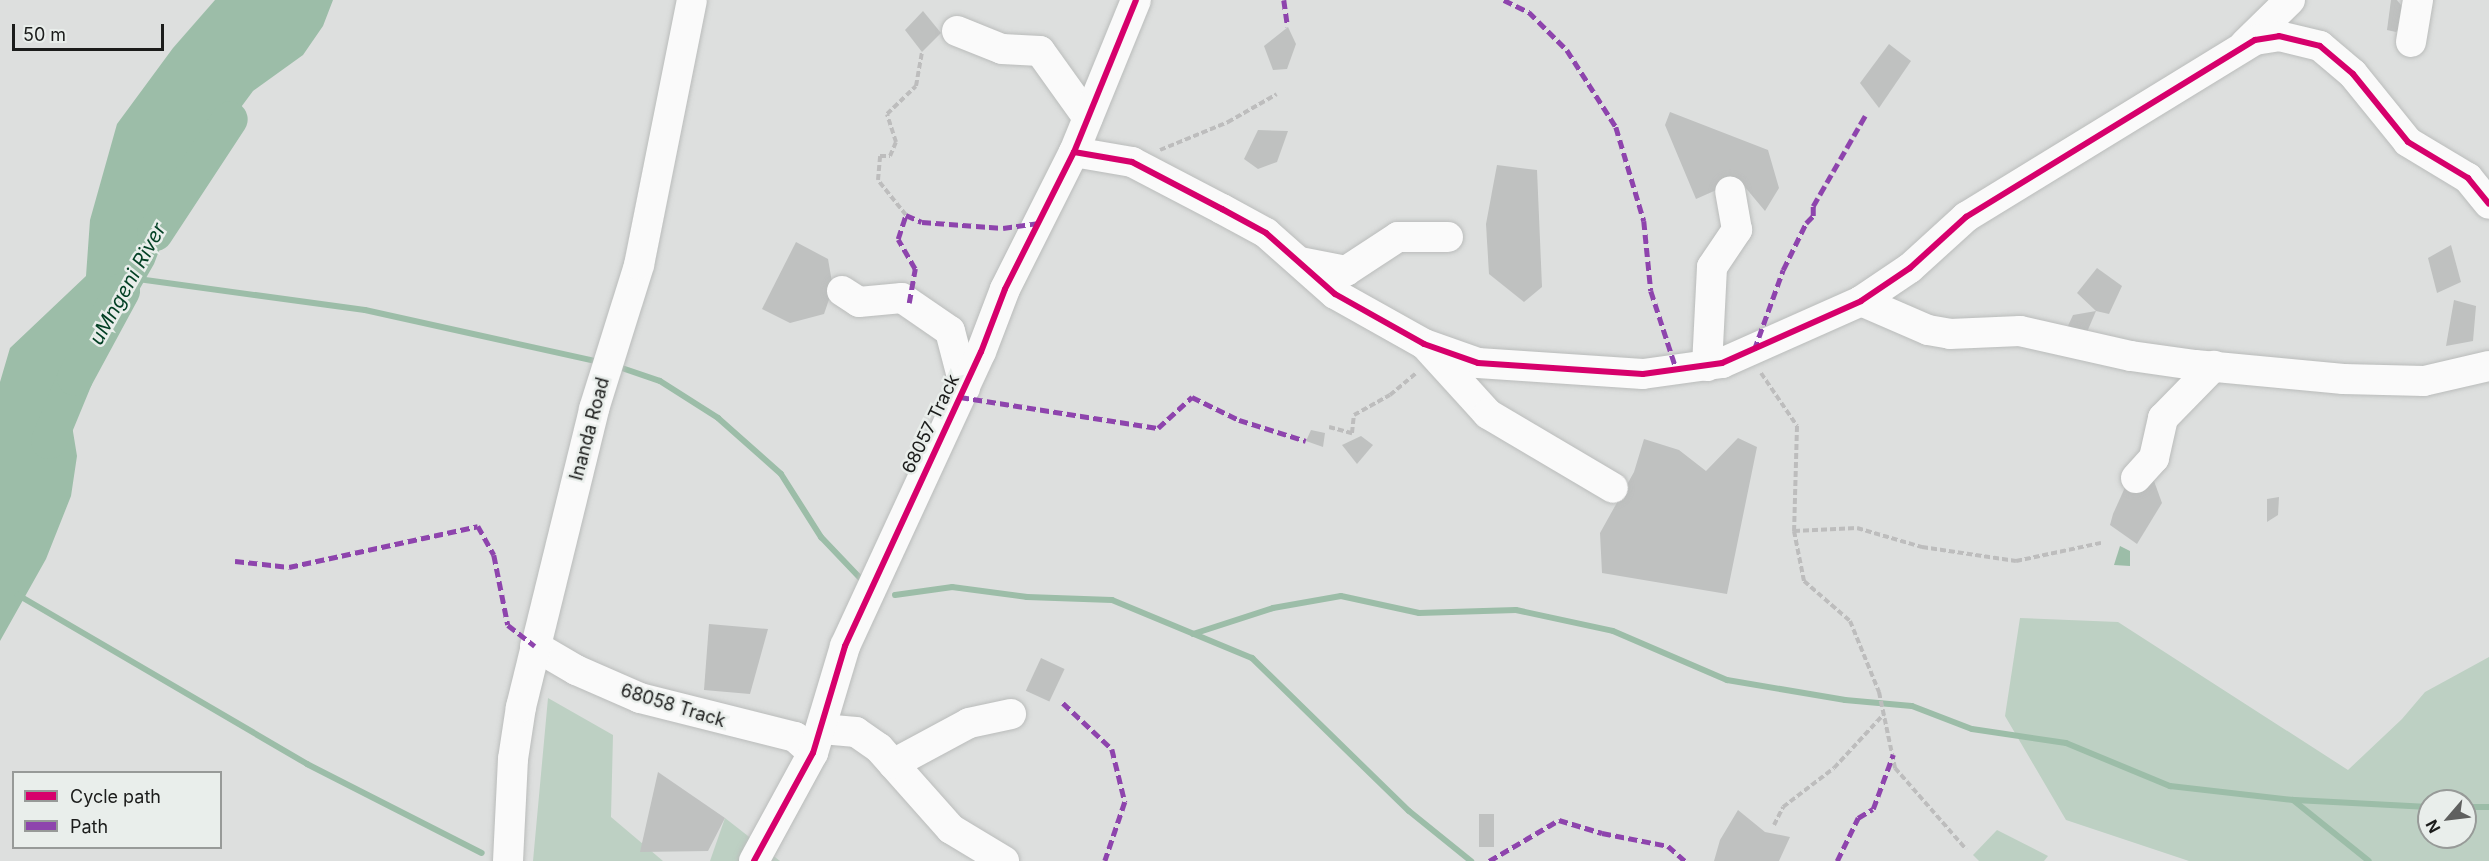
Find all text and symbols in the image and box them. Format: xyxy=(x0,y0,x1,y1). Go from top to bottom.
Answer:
scale bar xyxy=(15,12,166,50)
text: 50 m xyxy=(23,24,66,45)
water label: uMngeni River xyxy=(85,219,171,349)
street label: 68057 Track xyxy=(898,371,964,477)
street label: Inanda Road xyxy=(566,375,614,483)
street label: 68058 Track xyxy=(618,680,728,732)
legend xyxy=(12,771,222,849)
text: Cycle path xyxy=(70,786,161,807)
north arrow xyxy=(2417,789,2477,849)
text: Path xyxy=(70,816,108,837)
text: N xyxy=(2421,816,2445,837)

